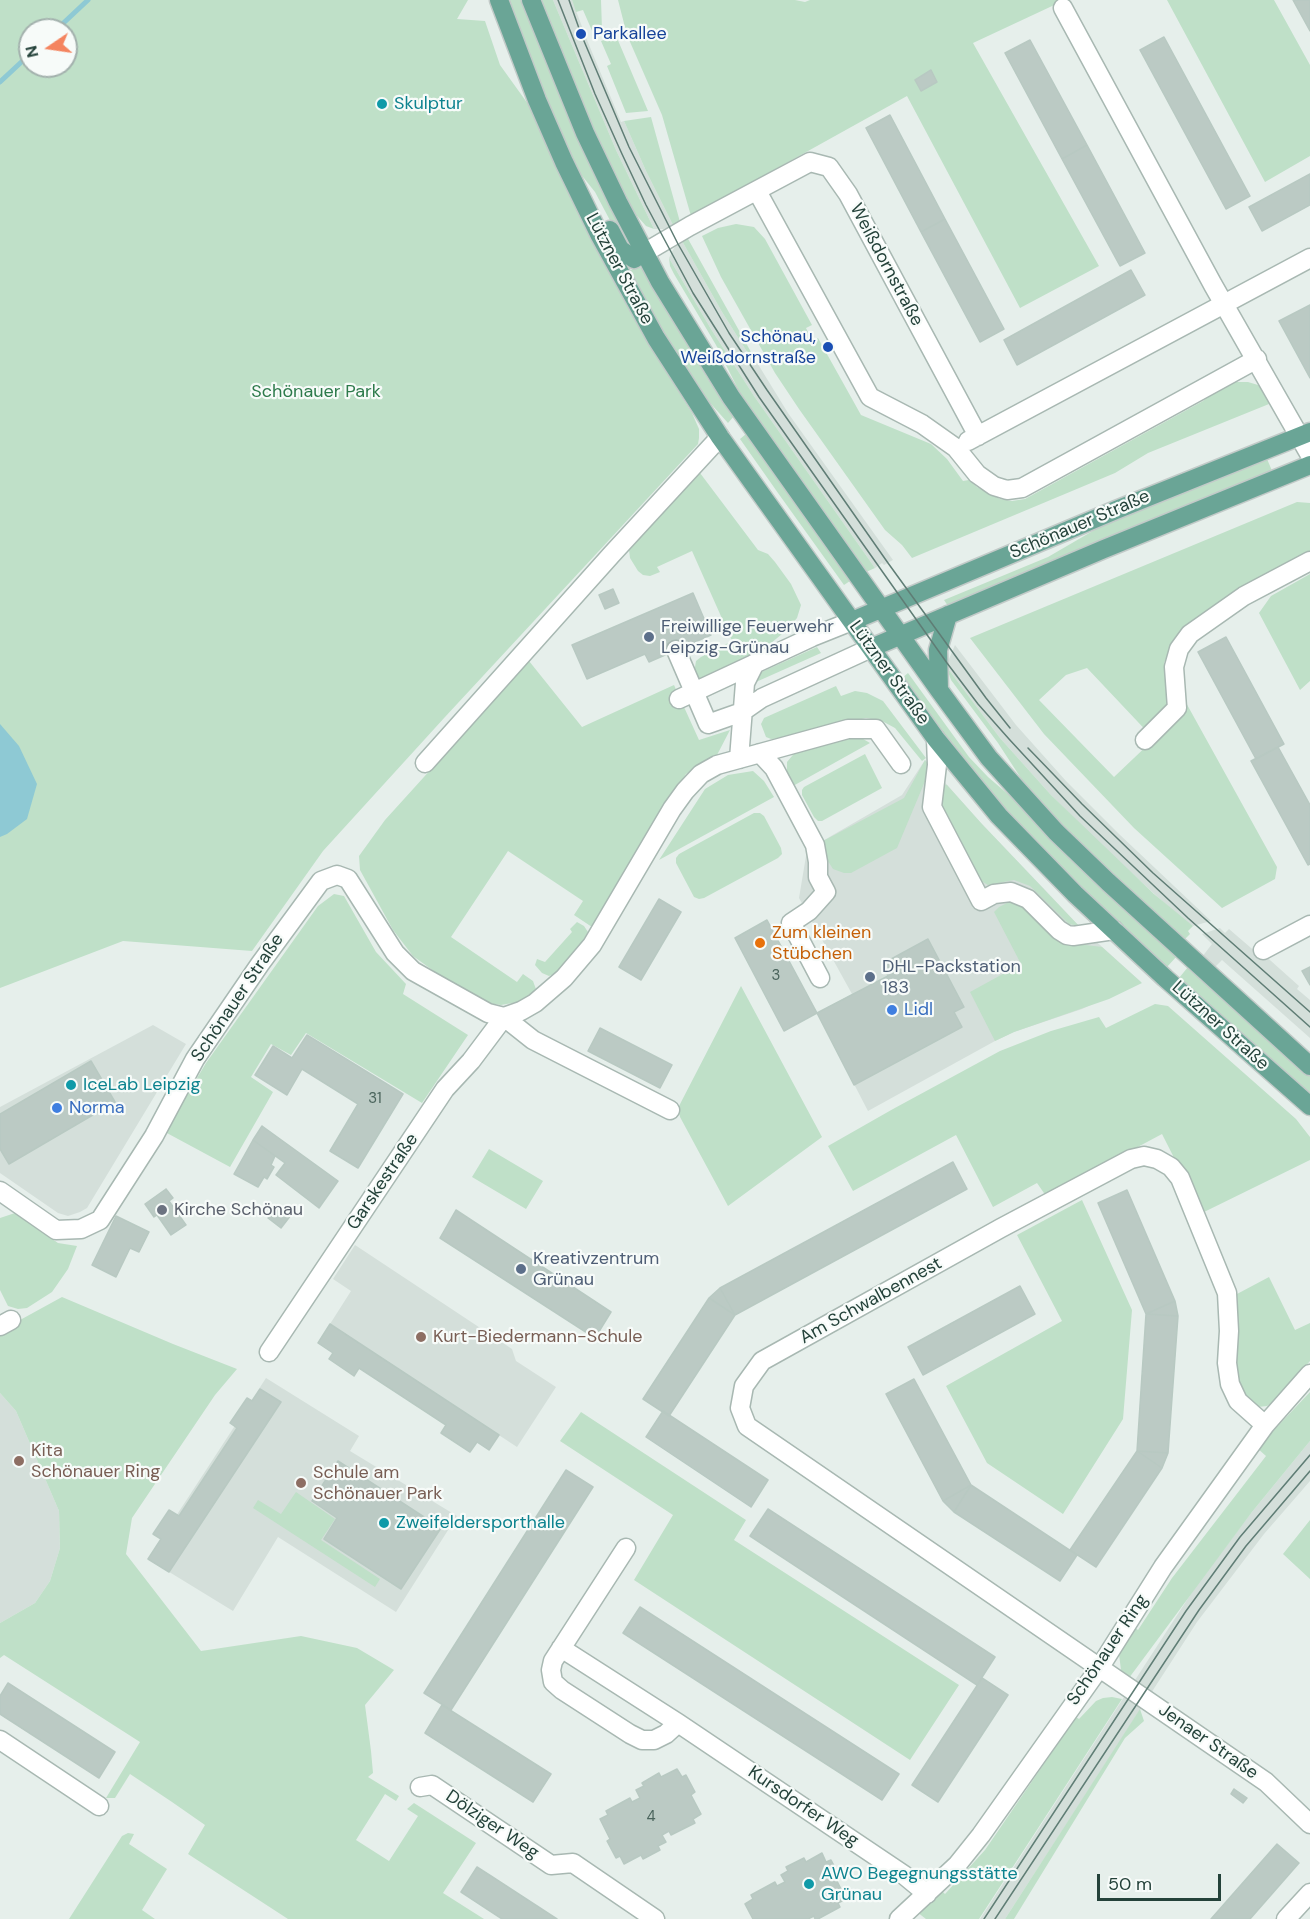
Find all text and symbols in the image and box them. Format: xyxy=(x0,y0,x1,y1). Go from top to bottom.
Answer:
north arrow xyxy=(18,18,78,78)
place label: Parkallee xyxy=(593,23,667,45)
marker: Parkallee xyxy=(574,27,588,41)
text: N xyxy=(20,44,43,60)
place label: Skulptur xyxy=(394,93,463,115)
marker: Skulptur xyxy=(375,97,389,111)
street label: Weißdornstraße xyxy=(845,200,927,330)
street label: Lützner Straße xyxy=(581,210,657,328)
place label: Schönau, Weißdornstraße xyxy=(680,326,816,368)
marker: Schönau, Weißdornstraße xyxy=(821,340,835,354)
park label: Schönauer Park xyxy=(251,381,381,403)
street label: Schönauer Straße xyxy=(1007,486,1153,564)
place label: Freiwillige Feuerwehr Leipzig-Grünau xyxy=(661,616,834,658)
street label: Lützner Straße xyxy=(844,617,934,729)
marker: Freiwillige Feuerwehr Leipzig-Grünau xyxy=(642,630,656,644)
place label: Zum kleinen Stübchen xyxy=(772,922,871,964)
street label: Schönauer Straße xyxy=(187,930,289,1066)
marker: Zum kleinen Stübchen xyxy=(753,936,767,950)
place label: DHL-Packstation 183 xyxy=(882,956,1021,998)
house number: 3 xyxy=(772,967,780,985)
marker: DHL-Packstation 183 xyxy=(863,970,877,984)
street label: Lützner Straße xyxy=(1167,977,1273,1075)
place label: Lidl xyxy=(904,999,933,1021)
marker: Lidl xyxy=(885,1003,899,1017)
place label: IceLab Leipzig xyxy=(83,1074,201,1096)
marker: IceLab Leipzig xyxy=(64,1078,78,1092)
house number: 31 xyxy=(368,1090,382,1108)
place label: Norma xyxy=(69,1097,125,1119)
marker: Norma xyxy=(50,1101,64,1115)
street label: Garskestraße xyxy=(343,1130,423,1234)
place label: Kirche Schönau xyxy=(174,1199,303,1221)
marker: Kirche Schönau xyxy=(155,1203,169,1217)
place label: Kreativzentrum Grünau xyxy=(533,1248,659,1290)
street label: Am Schwalbennest xyxy=(796,1253,946,1349)
marker: Kreativzentrum Grünau xyxy=(514,1262,528,1276)
place label: Kurt-Biedermann-Schule xyxy=(433,1326,642,1348)
marker: Kurt-Biedermann-Schule xyxy=(414,1330,428,1344)
place label: Kita Schönauer Ring xyxy=(31,1440,160,1482)
marker: Kita Schönauer Ring xyxy=(12,1454,26,1468)
place label: Schule am Schönauer Park xyxy=(313,1462,442,1504)
marker: Schule am Schönauer Park xyxy=(294,1476,308,1490)
place label: Zweifeldersporthalle xyxy=(396,1512,565,1534)
marker: Zweifeldersporthalle xyxy=(377,1516,391,1530)
street label: Schönauer Ring xyxy=(1063,1590,1153,1710)
street label: Jenaer Straße xyxy=(1154,1700,1262,1784)
street label: Kursdorfer Weg xyxy=(743,1762,863,1852)
street label: Dölziger Weg xyxy=(441,1786,543,1864)
house number: 4 xyxy=(646,1808,656,1826)
scale bar xyxy=(1100,1862,1224,1900)
place label: AWO Begegnungsstätte Grünau xyxy=(821,1863,1018,1906)
text: 50 m xyxy=(1108,1872,1152,1896)
marker: AWO Begegnungsstätte Grünau xyxy=(802,1877,816,1891)

